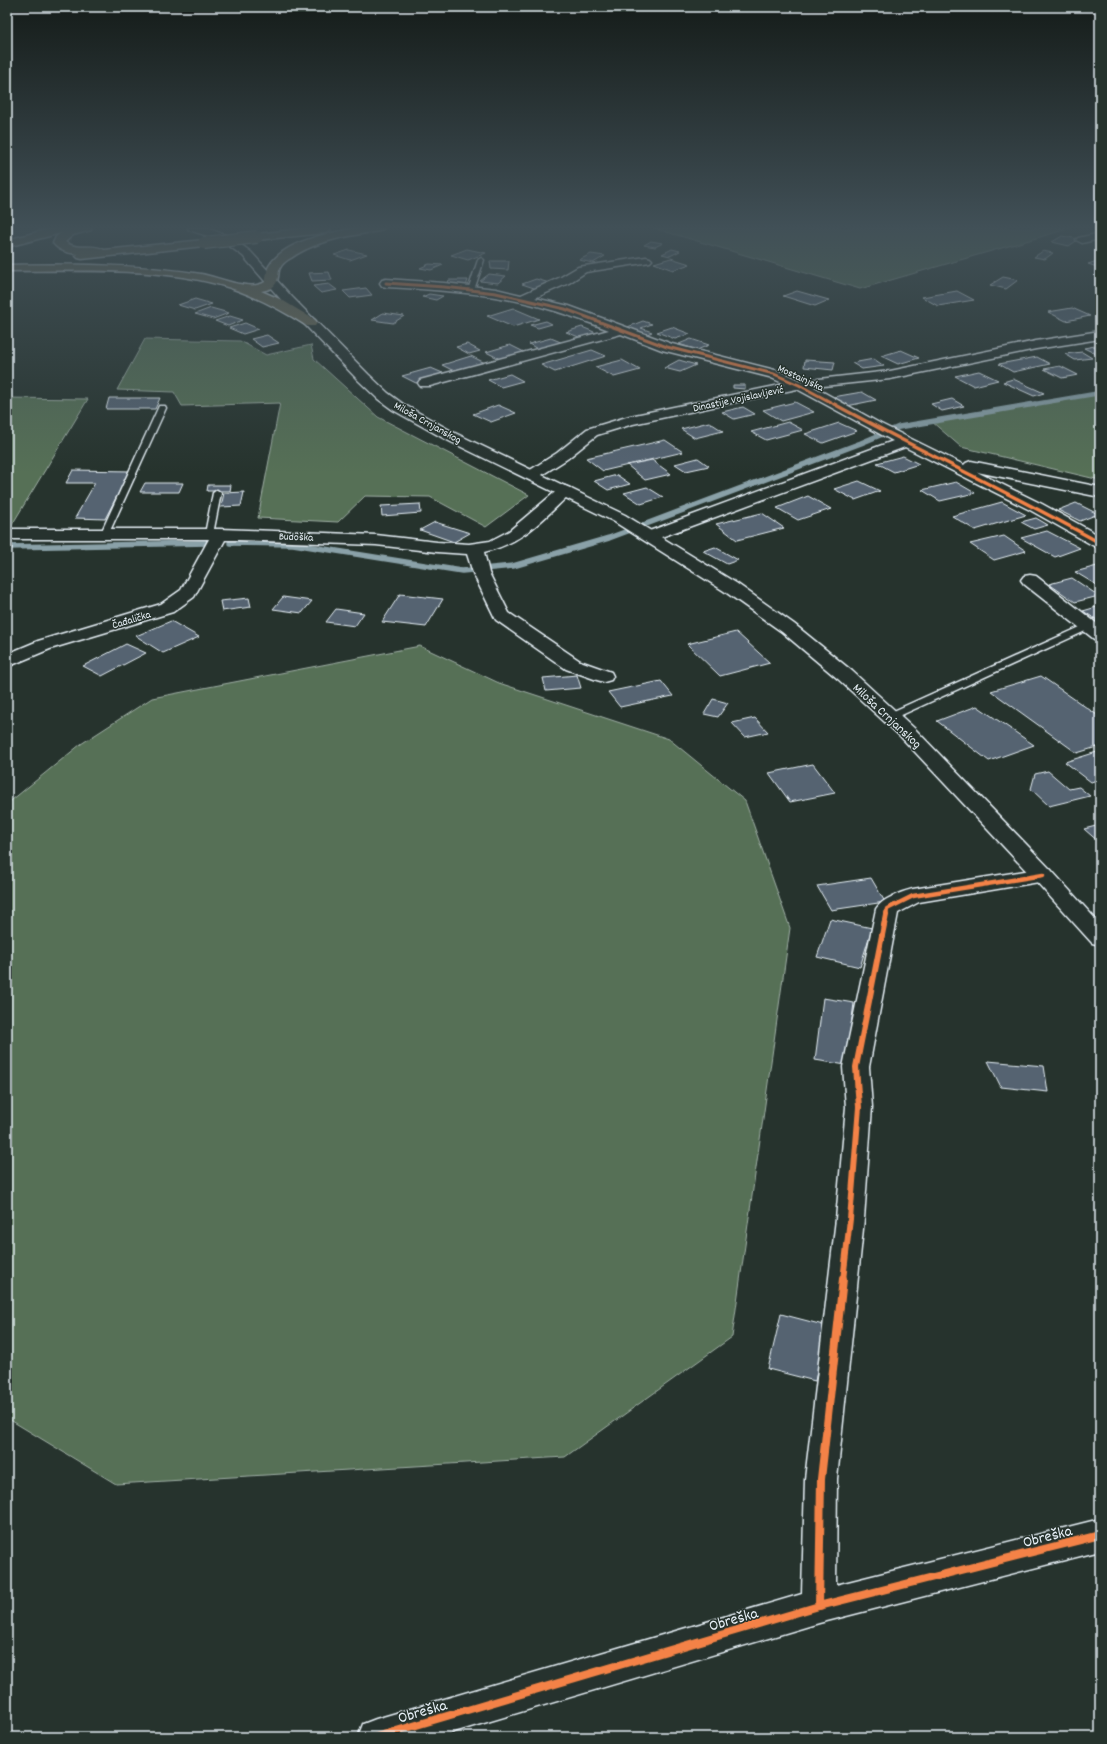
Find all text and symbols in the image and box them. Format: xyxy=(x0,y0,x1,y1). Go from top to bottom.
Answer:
street label: Mostainjska xyxy=(774,361,827,397)
street label: Dinastije Vojislavljević xyxy=(692,383,785,417)
street label: Miloša Crnjanskog xyxy=(390,399,464,449)
street label: Budoška xyxy=(278,529,314,547)
street label: Čađalička xyxy=(110,607,154,634)
street label: Miloša Crnjanskog xyxy=(847,680,925,754)
street label: Obreška xyxy=(1021,1520,1075,1555)
street label: Obreška xyxy=(706,1602,761,1638)
street label: Obreška xyxy=(395,1694,450,1730)

